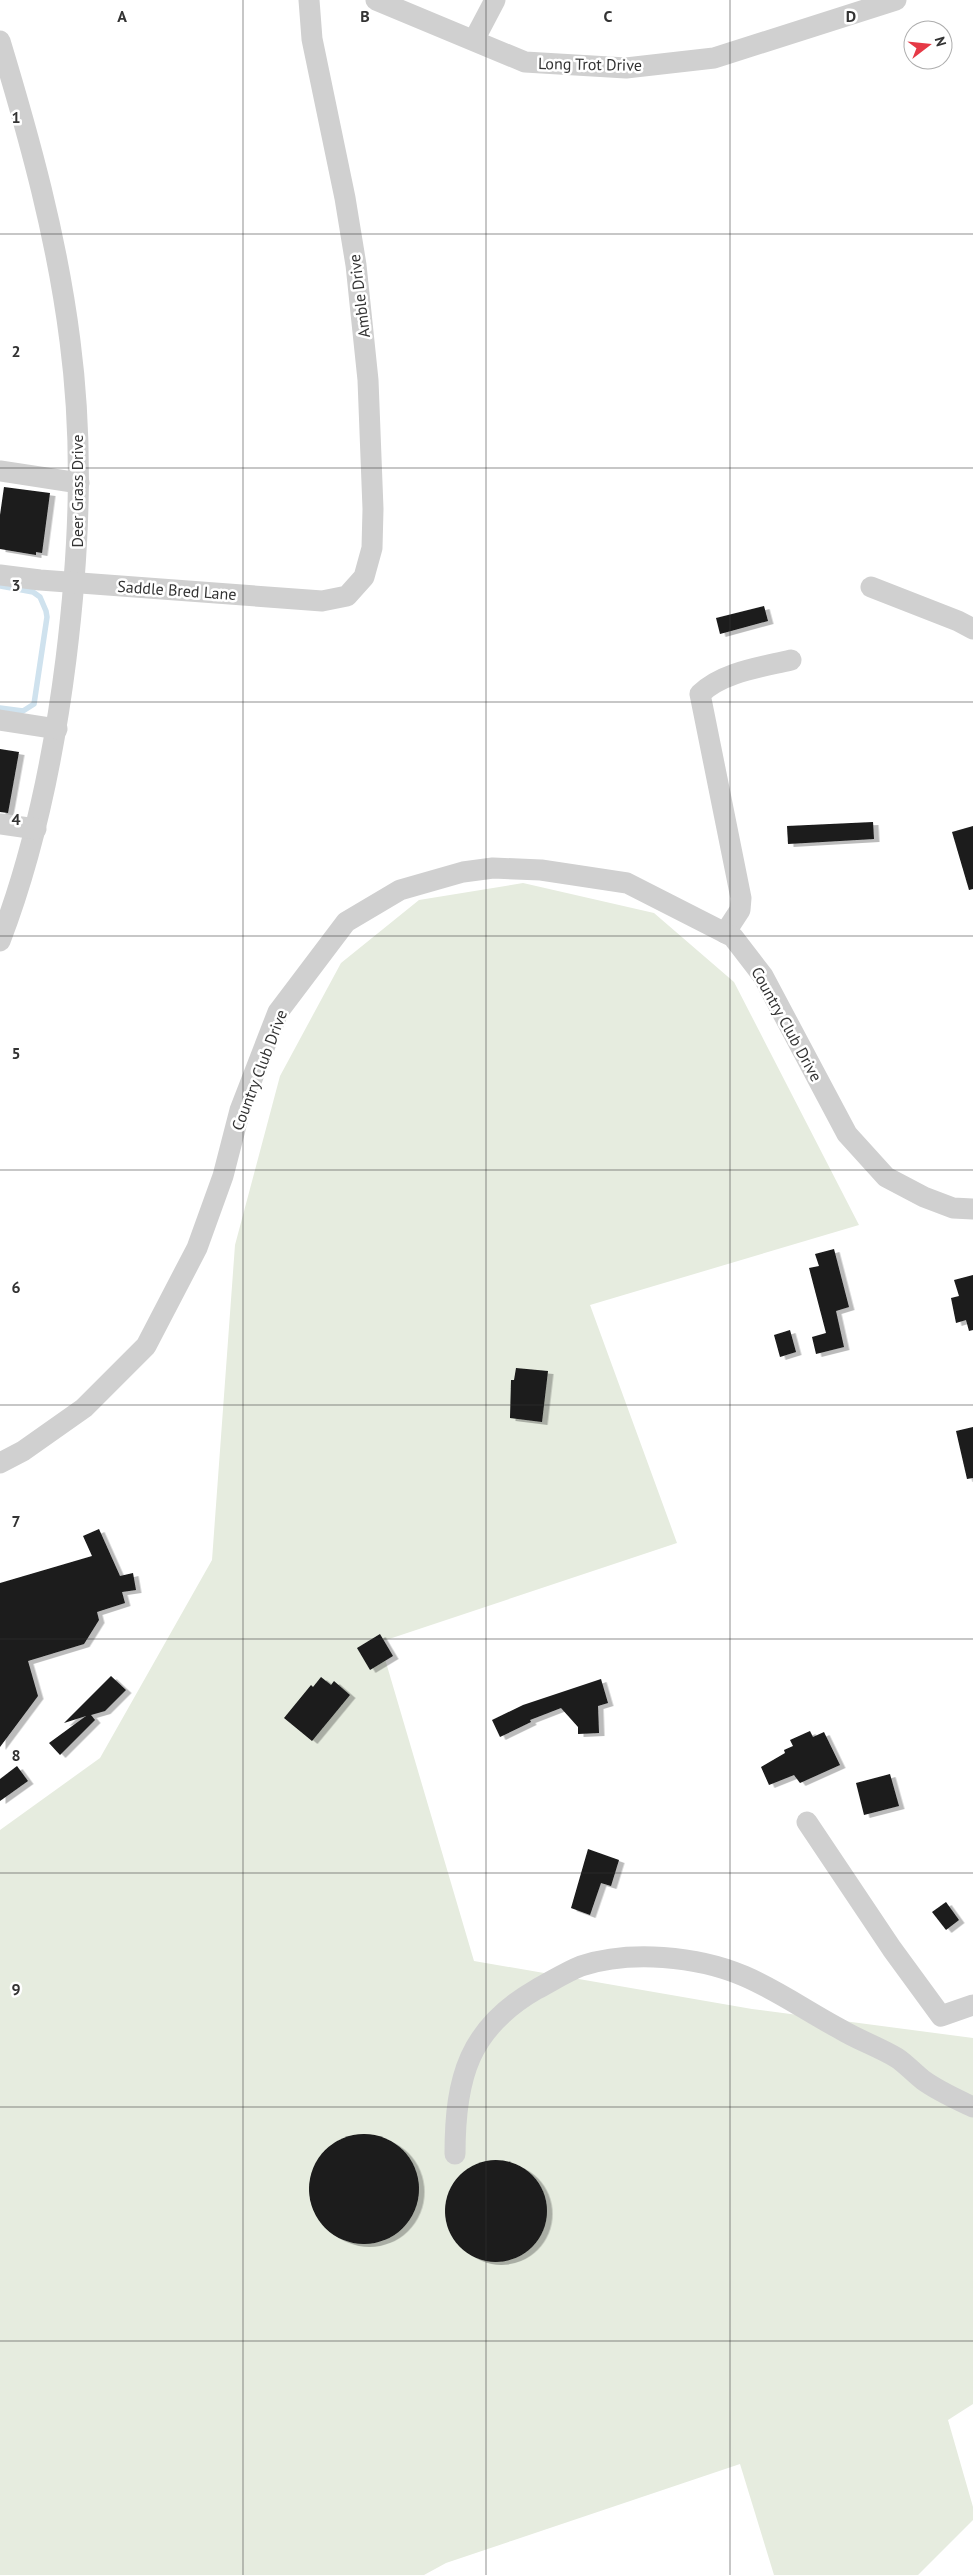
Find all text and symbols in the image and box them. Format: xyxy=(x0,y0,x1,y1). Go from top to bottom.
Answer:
text: A xyxy=(117,6,127,26)
text: B xyxy=(360,6,370,26)
text: C xyxy=(604,6,613,26)
text: D xyxy=(846,6,856,26)
north arrow xyxy=(903,20,953,70)
text: N xyxy=(931,35,950,48)
street label: Long Trot Drive xyxy=(538,53,642,75)
text: 1 xyxy=(11,107,21,127)
street label: Amble Drive xyxy=(344,253,374,339)
text: 2 xyxy=(11,341,21,361)
street label: Deer Grass Drive xyxy=(67,434,87,548)
text: 3 xyxy=(11,575,21,595)
street label: Saddle Bred Lane xyxy=(117,576,237,604)
text: 4 xyxy=(11,809,21,829)
street label: Country Club Drive xyxy=(747,963,827,1085)
street label: Country Club Drive xyxy=(227,1007,291,1133)
text: 5 xyxy=(11,1043,21,1063)
text: 6 xyxy=(11,1277,21,1297)
text: 7 xyxy=(11,1511,21,1531)
text: 8 xyxy=(11,1745,21,1765)
text: 9 xyxy=(11,1979,21,1999)

